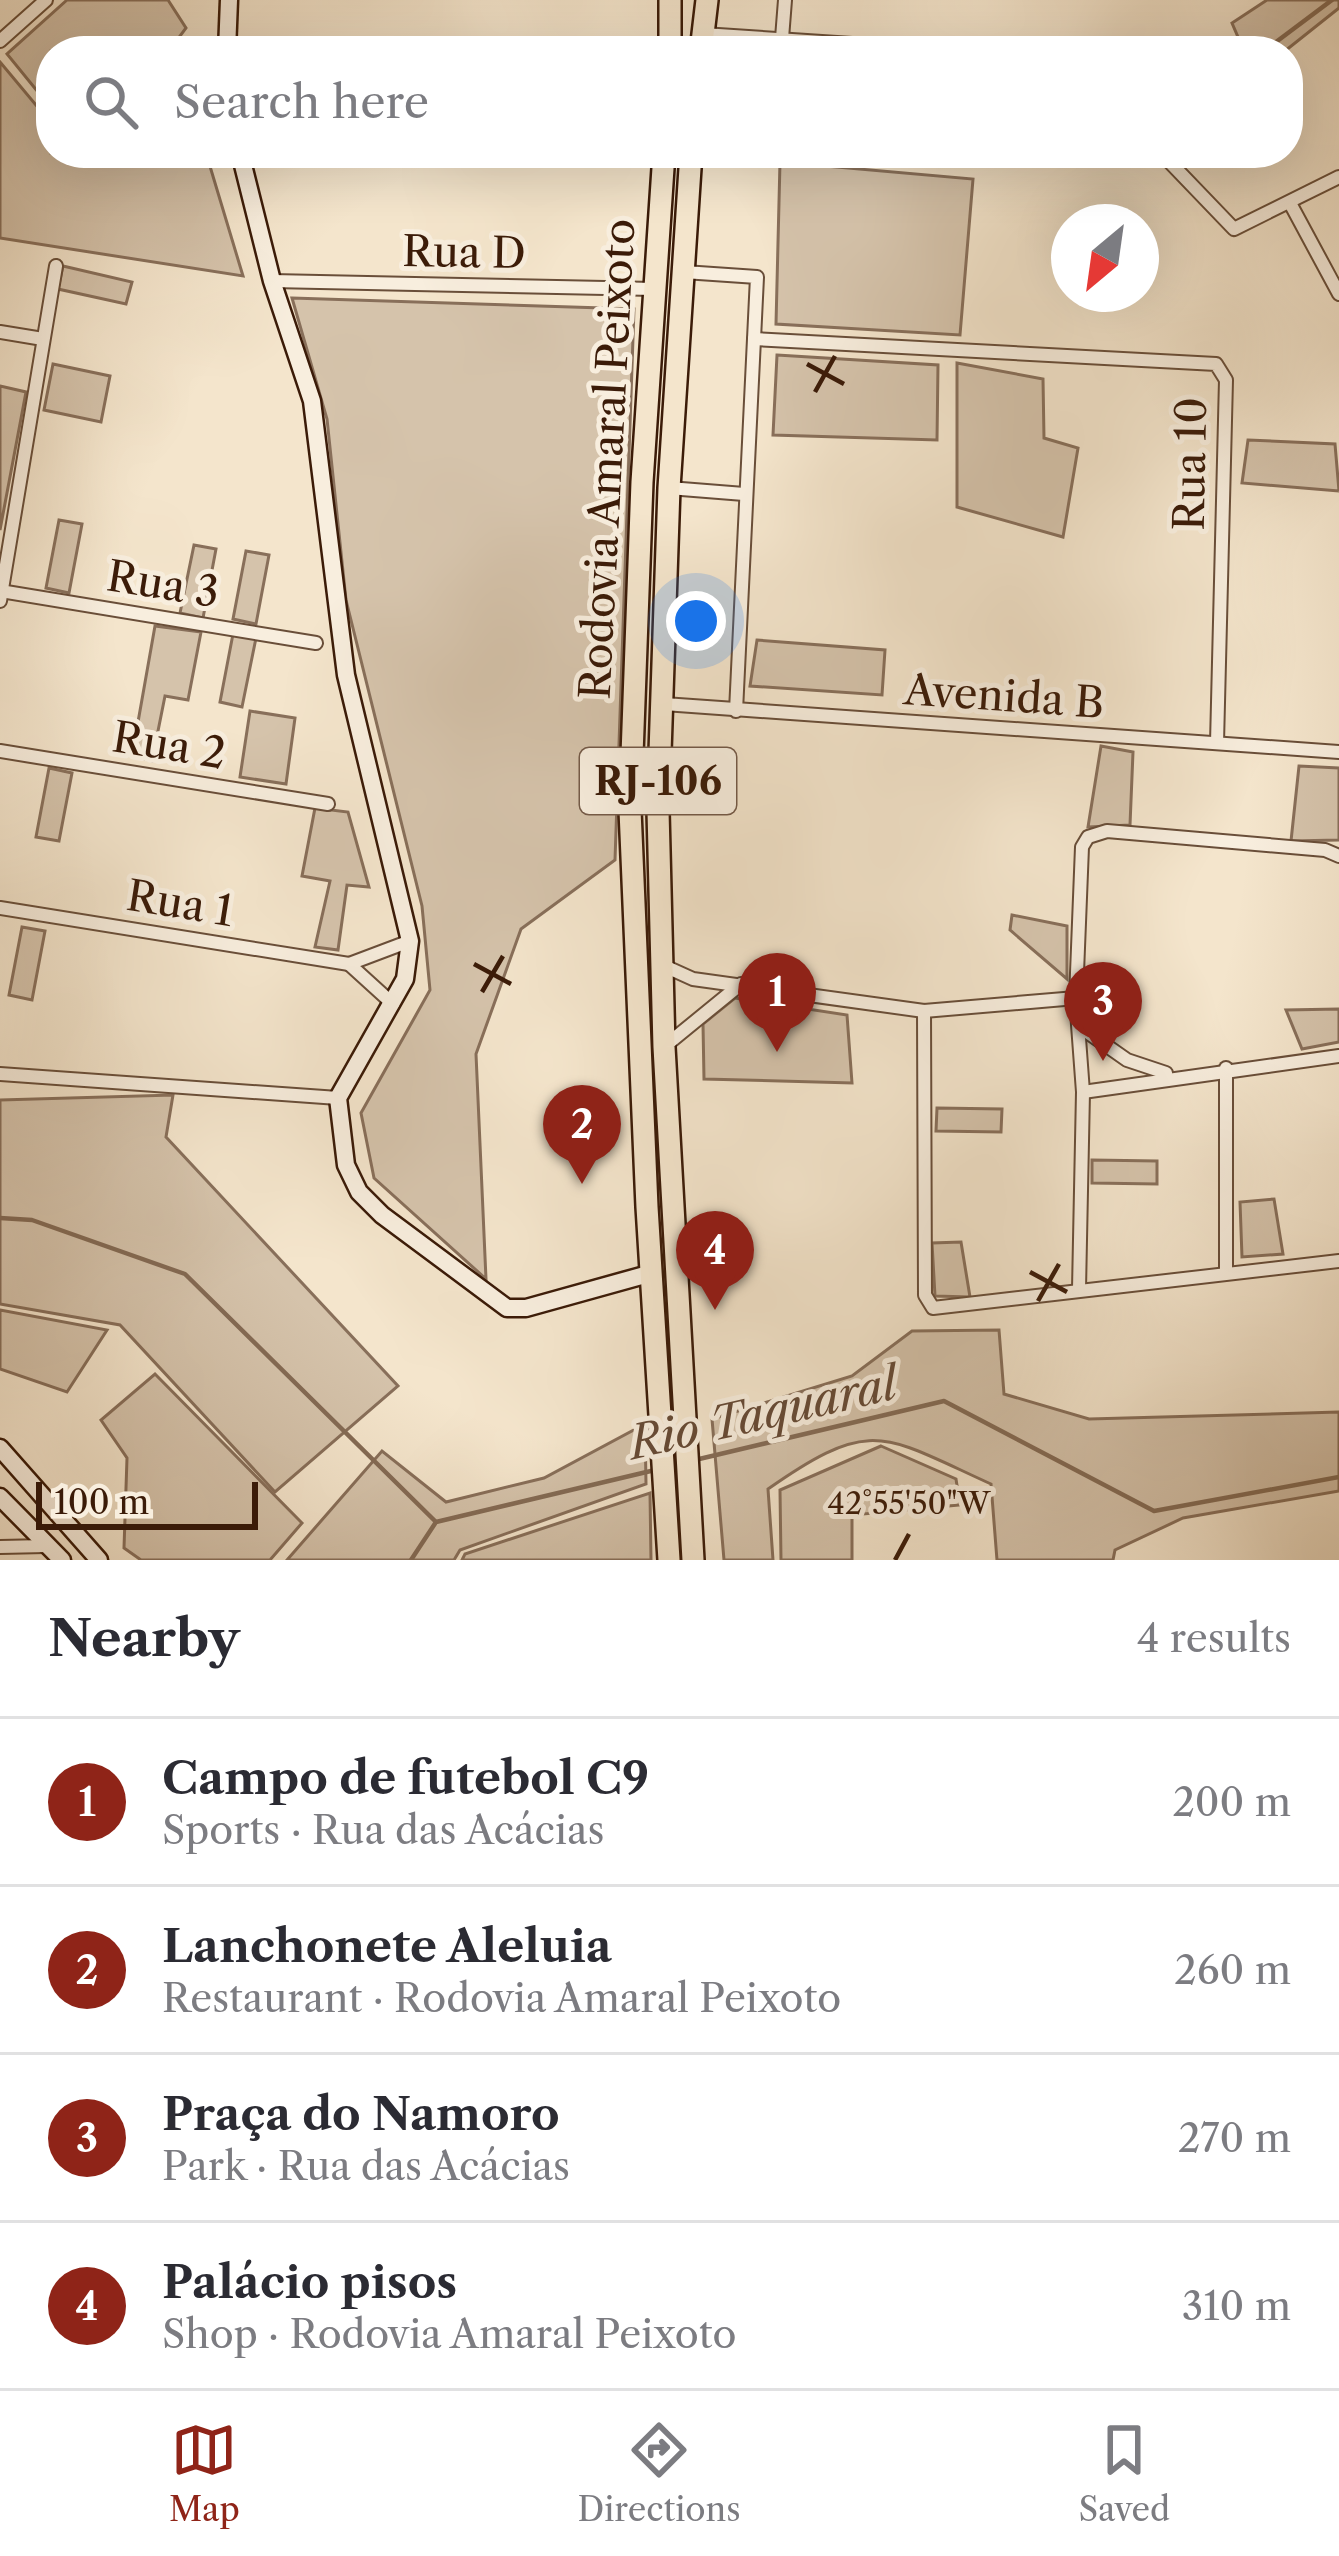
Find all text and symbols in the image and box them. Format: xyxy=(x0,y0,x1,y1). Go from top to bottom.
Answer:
search box xyxy=(36,36,1303,168)
icon: search xyxy=(78,69,144,135)
text: Search here xyxy=(174,74,429,130)
north arrow xyxy=(1051,204,1159,312)
street label: Rodovia Amaral Peixoto xyxy=(568,217,646,701)
street label: Rua D xyxy=(402,225,526,279)
street label: Rua 10 xyxy=(1163,397,1217,531)
street label: Rua 3 xyxy=(103,550,223,618)
your location xyxy=(666,591,726,651)
street label: Avenida B xyxy=(901,663,1106,729)
street label: Rua 2 xyxy=(109,710,229,780)
road number: RJ-106 xyxy=(580,748,736,814)
street label: Rua 1 xyxy=(123,869,237,937)
pin: 1 xyxy=(738,953,816,1052)
pin: 3 xyxy=(1064,962,1142,1061)
pin: 2 xyxy=(543,1085,621,1184)
pin: 4 xyxy=(676,1211,754,1310)
water label: Rio Taquaral xyxy=(621,1354,907,1472)
scale bar xyxy=(36,1476,258,1529)
text: 100 m xyxy=(54,1482,149,1523)
text: 42°55'50"W xyxy=(828,1485,992,1522)
text: Nearby xyxy=(48,1607,240,1669)
text: 4 results xyxy=(1137,1614,1291,1662)
text: Campo de futebol C9 xyxy=(162,1750,649,1806)
text: 1 xyxy=(78,1778,96,1826)
text: 200 m xyxy=(1172,1778,1291,1826)
text: Sports · Rua das Acácias xyxy=(162,1806,605,1854)
text: Lanchonete Aleluia xyxy=(162,1918,612,1974)
text: 2 xyxy=(75,1946,99,1994)
text: 260 m xyxy=(1174,1946,1291,1994)
text: Restaurant · Rodovia Amaral Peixoto xyxy=(162,1974,841,2022)
text: Praça do Namoro xyxy=(162,2086,560,2142)
text: 3 xyxy=(76,2114,98,2162)
text: 270 m xyxy=(1178,2114,1291,2162)
text: Park · Rua das Acácias xyxy=(162,2142,570,2190)
text: Palácio pisos xyxy=(162,2254,457,2310)
text: 4 xyxy=(75,2282,99,2330)
text: 310 m xyxy=(1182,2282,1291,2330)
text: Shop · Rodovia Amaral Peixoto xyxy=(162,2310,736,2358)
tab: Map xyxy=(169,2417,240,2530)
tab: Directions xyxy=(578,2417,741,2530)
tab: Saved xyxy=(1078,2417,1170,2530)

